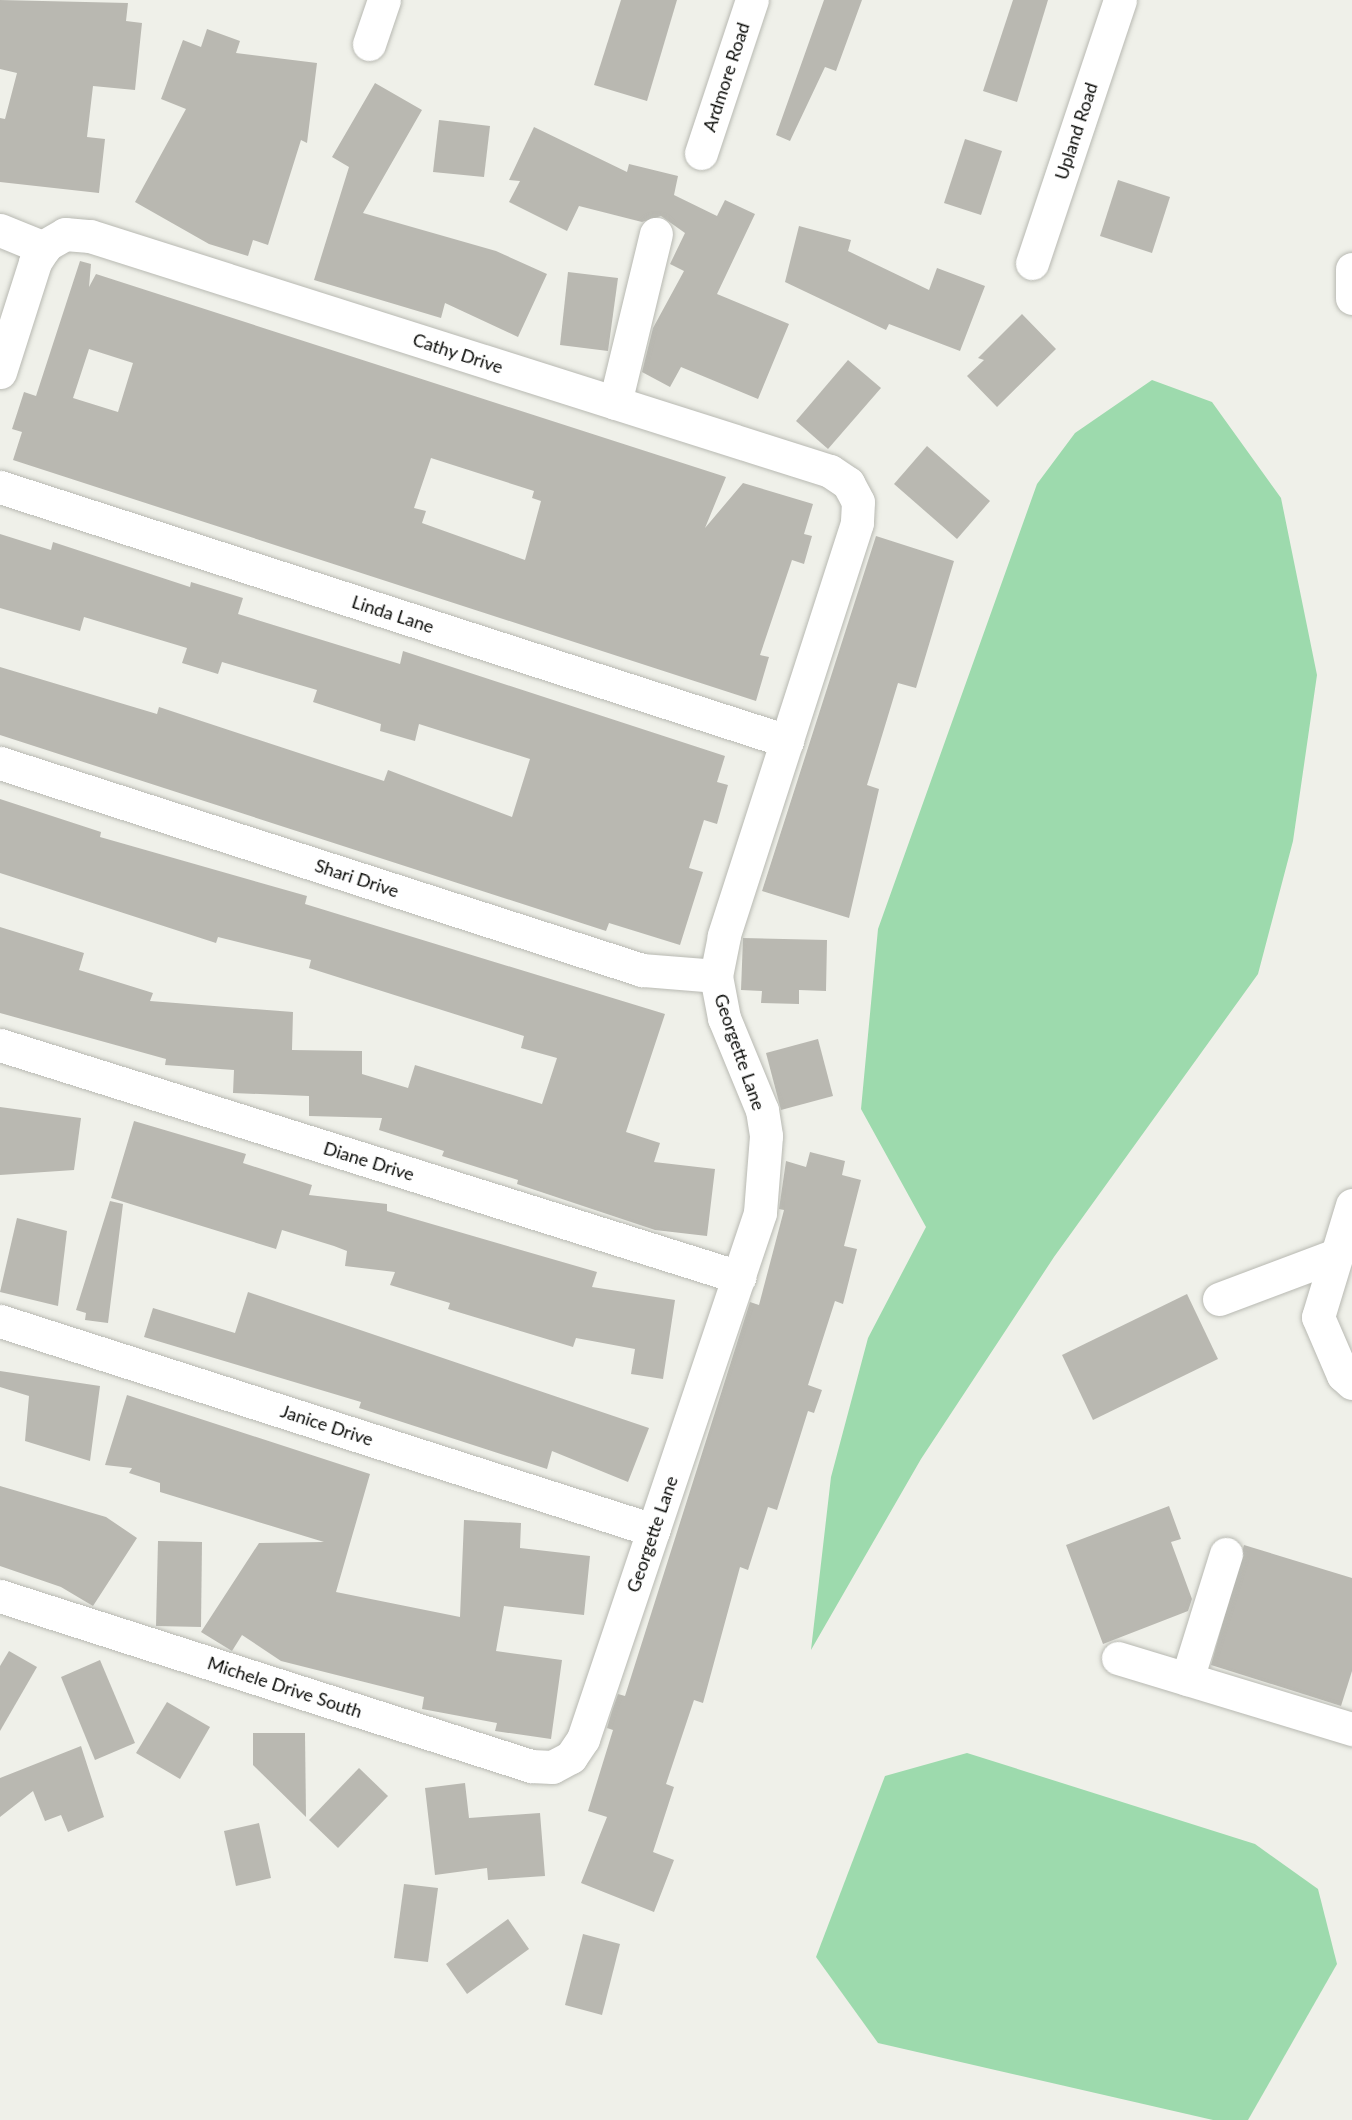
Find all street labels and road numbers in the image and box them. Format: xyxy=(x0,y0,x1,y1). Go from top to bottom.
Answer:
street label: Ardmore Road xyxy=(698,20,754,134)
street label: Upland Road xyxy=(1050,80,1102,182)
street label: Cathy Drive xyxy=(410,328,506,378)
street label: Linda Lane xyxy=(349,591,437,637)
street label: Shari Drive xyxy=(312,854,402,902)
street label: Georgette Lane xyxy=(710,991,770,1113)
street label: Diane Drive xyxy=(321,1137,417,1185)
street label: Janice Drive xyxy=(278,1400,376,1450)
street label: Georgette Lane xyxy=(622,1473,682,1595)
street label: Michele Drive South xyxy=(205,1652,365,1722)

